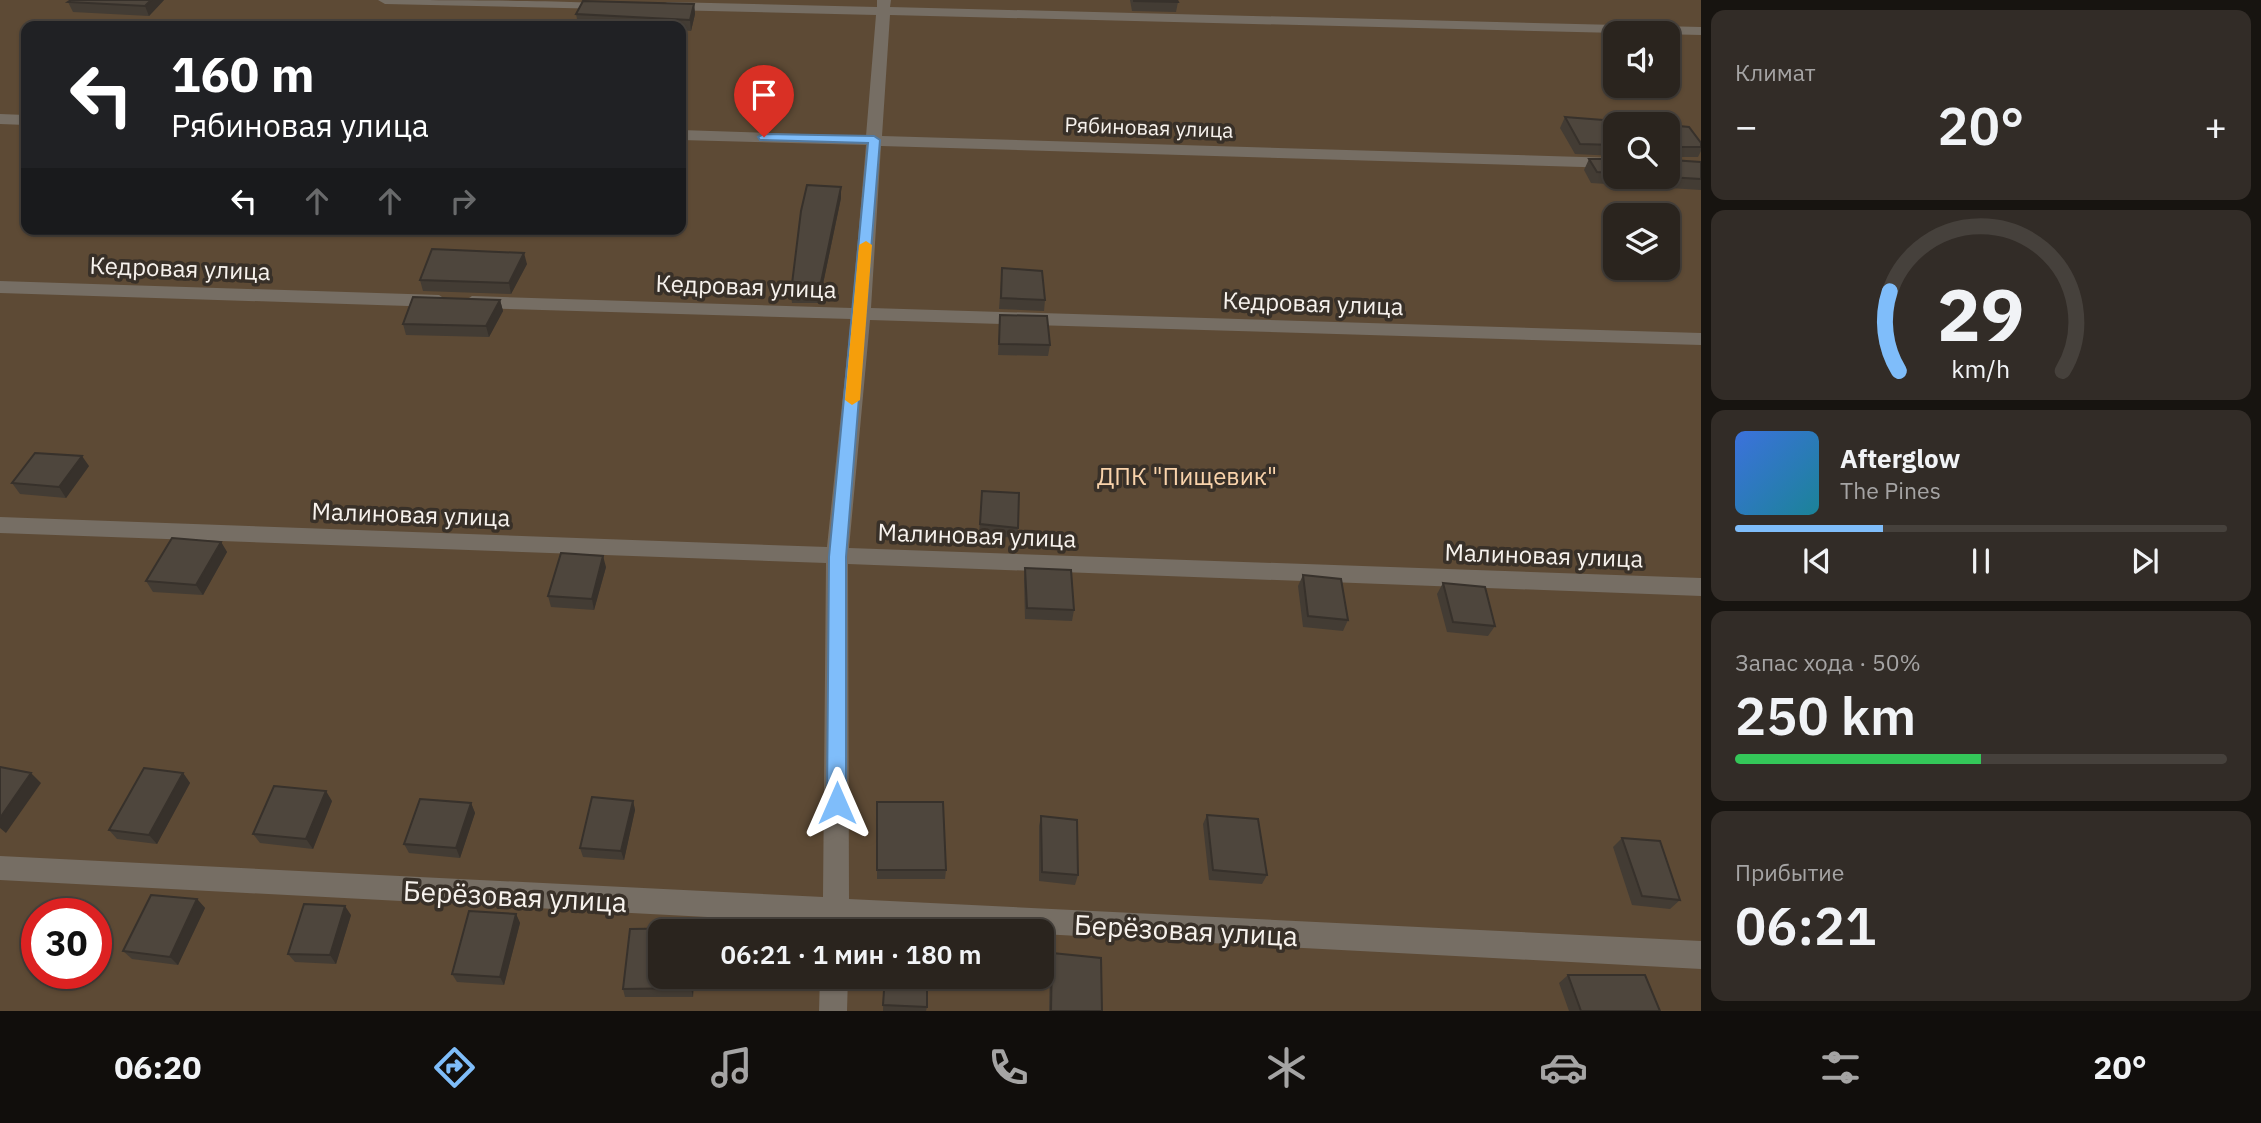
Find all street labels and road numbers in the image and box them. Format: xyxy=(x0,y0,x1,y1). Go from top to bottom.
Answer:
street label: Рябиновая улица xyxy=(1064,110,1234,144)
street label: Кедровая улица xyxy=(89,249,271,287)
street label: Кедровая улица xyxy=(655,267,837,305)
street label: Кедровая улица xyxy=(1222,284,1404,322)
street label: Малиновая улица xyxy=(311,495,511,533)
street label: Малиновая улица xyxy=(877,516,1077,554)
street label: Малиновая улица xyxy=(1444,536,1644,574)
street label: Берёзовая улица xyxy=(402,872,628,920)
street label: Берёзовая улица xyxy=(1073,906,1299,954)

